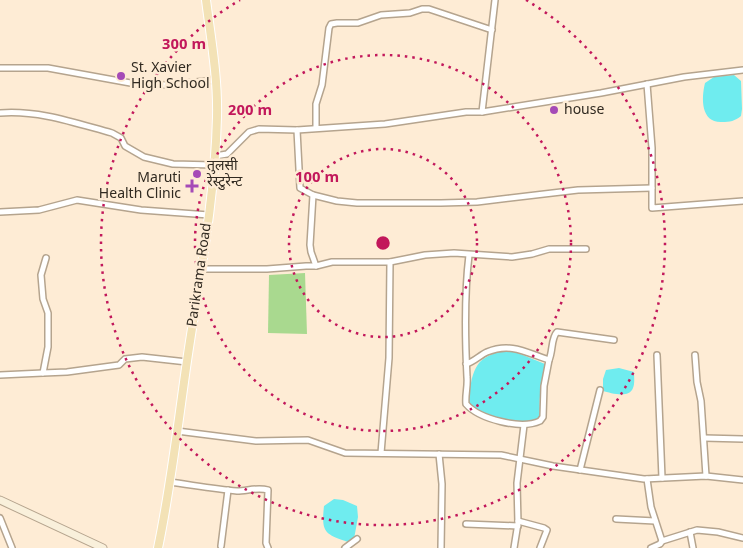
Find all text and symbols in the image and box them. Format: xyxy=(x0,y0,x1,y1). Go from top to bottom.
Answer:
text: 300 m xyxy=(162,36,206,55)
place label: St. Xavier High School xyxy=(131,59,210,94)
marker: St. Xavier High School xyxy=(115,70,127,82)
place label: house xyxy=(564,101,604,120)
text: 200 m xyxy=(228,102,272,121)
marker: house xyxy=(548,104,560,116)
place label: तुलसी रेस्टुरेन्ट xyxy=(207,157,243,192)
marker: तुलसी रेस्टुरेन्ट xyxy=(191,168,203,180)
place label: Maruti Health Clinic xyxy=(99,169,181,204)
text: 100 m xyxy=(295,169,339,188)
marker: Maruti Health Clinic xyxy=(185,179,199,193)
street label: Parikrama Road xyxy=(183,222,217,328)
centre of rings xyxy=(374,234,392,252)

